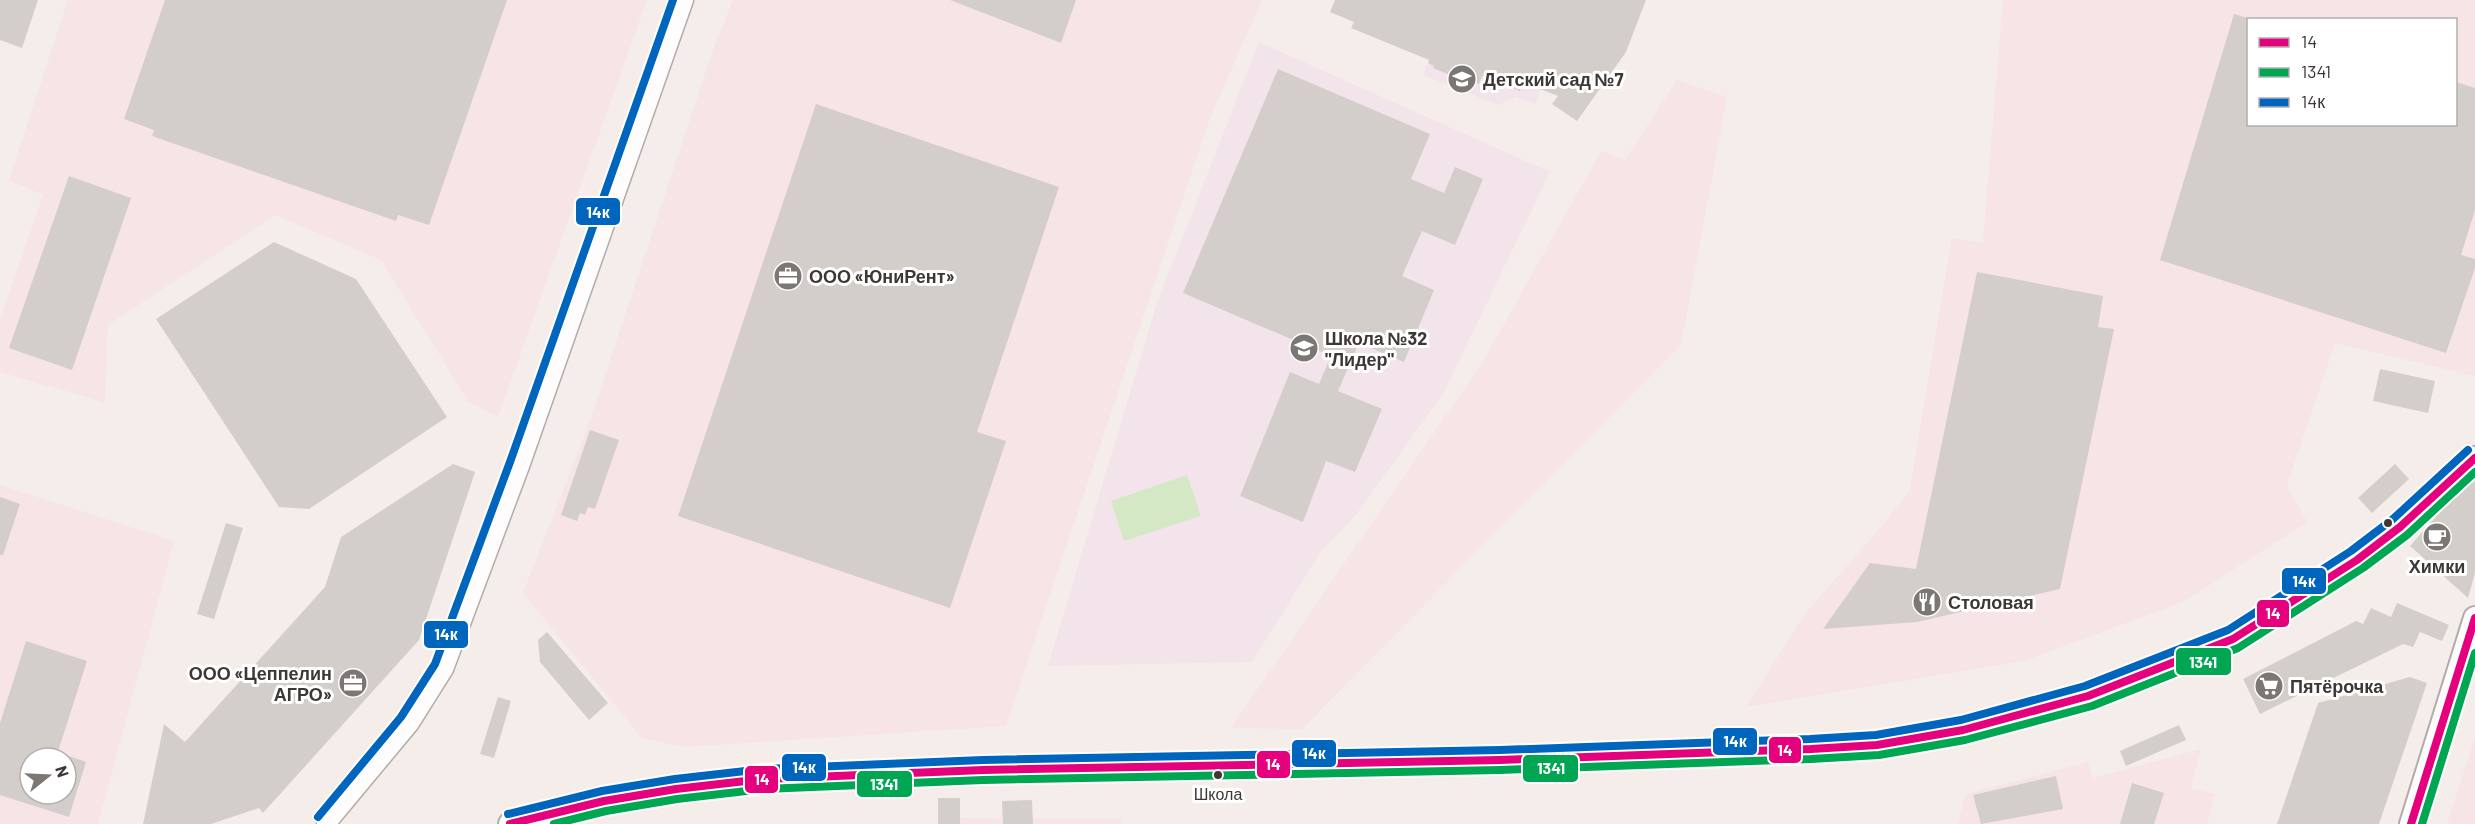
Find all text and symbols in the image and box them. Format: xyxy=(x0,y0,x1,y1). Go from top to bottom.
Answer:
legend xyxy=(2247,18,2457,126)
text: 14 xyxy=(2301,30,2317,52)
text: 1341 xyxy=(2301,60,2331,82)
school or university icon: Детский сад №7 xyxy=(1446,63,1478,95)
place label: Детский сад №7 xyxy=(1483,68,1623,90)
text: 14к xyxy=(2301,90,2325,112)
line badge: 14к xyxy=(575,197,621,226)
text: 14к xyxy=(586,202,611,221)
office icon: ООО «ЮниРент» xyxy=(772,260,804,292)
place label: ООО «ЮниРент» xyxy=(809,265,955,287)
place label: Школа №32 "Лидер" xyxy=(1325,327,1427,370)
school or university icon: Школа №32 "Лидер" xyxy=(1288,332,1320,364)
unlabelled marker xyxy=(2382,517,2394,529)
cafe icon: Химки xyxy=(2421,521,2453,553)
place label: Химки xyxy=(2409,555,2465,577)
line badge: 14к xyxy=(2281,567,2327,595)
text: 14к xyxy=(2292,571,2317,590)
restaurant icon: Столовая xyxy=(1911,586,1943,618)
place label: Столовая xyxy=(1948,591,2034,613)
line badge: 14 xyxy=(2256,599,2290,628)
text: 14 xyxy=(2265,603,2281,622)
line badge: 14к xyxy=(423,620,469,649)
text: 14к xyxy=(434,624,459,643)
line badge: 1341 xyxy=(2175,647,2232,676)
text: 1341 xyxy=(2189,652,2217,671)
place label: ООО «Цеппелин АГРО» xyxy=(189,662,332,705)
office icon: ООО «Цеппелин АГРО» xyxy=(337,667,369,699)
supermarket icon: Пятёрочка xyxy=(2253,670,2285,702)
place label: Пятёрочка xyxy=(2290,675,2384,697)
line badge: 14к xyxy=(1712,727,1758,756)
text: 14к xyxy=(1723,731,1748,750)
line badge: 14 xyxy=(1768,736,1802,764)
line badge: 14к xyxy=(1291,739,1337,768)
text: 14 xyxy=(1777,740,1793,759)
text: 14к xyxy=(1302,743,1327,762)
north arrow xyxy=(18,746,78,806)
line badge: 14 xyxy=(1256,750,1291,779)
line badge: 14к xyxy=(781,753,827,782)
text: 14 xyxy=(1265,754,1281,773)
line badge: 1341 xyxy=(1522,754,1579,783)
text: 14к xyxy=(792,757,817,776)
text: 1341 xyxy=(1537,758,1565,777)
text: N xyxy=(52,763,73,779)
line badge: 14 xyxy=(744,765,779,794)
text: 14 xyxy=(754,769,770,788)
marker: Школа xyxy=(1212,769,1224,781)
line badge: 1341 xyxy=(856,770,913,798)
text: 1341 xyxy=(870,774,898,793)
place label: Школа xyxy=(1194,784,1242,803)

